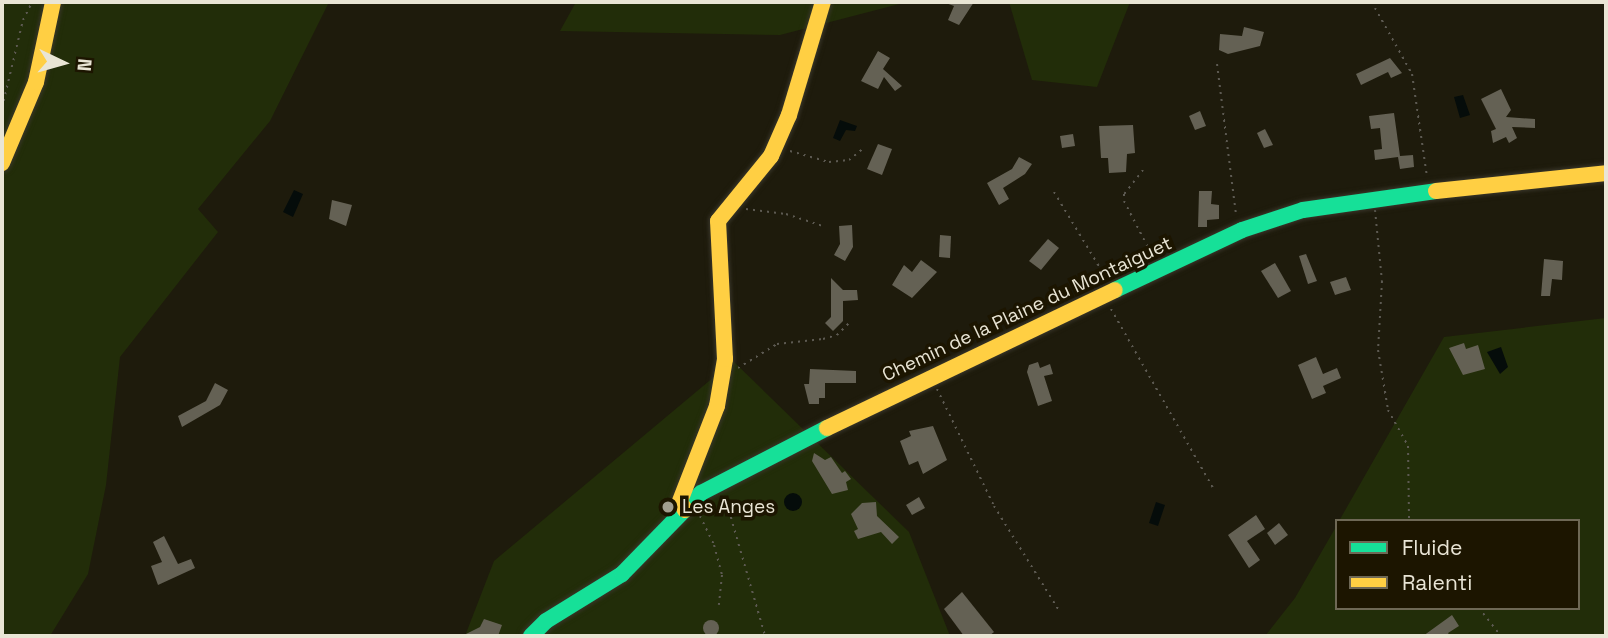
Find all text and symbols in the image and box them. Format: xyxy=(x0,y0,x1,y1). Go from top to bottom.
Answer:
north arrow xyxy=(28,28,98,98)
text: N xyxy=(71,57,97,72)
street label: Chemin de la Plaine du Montaiguet xyxy=(879,232,1175,386)
place label: Les Anges xyxy=(682,496,776,518)
marker: Les Anges xyxy=(660,499,676,515)
legend xyxy=(1335,519,1580,610)
text: Fluide xyxy=(1402,534,1462,561)
text: Ralenti xyxy=(1402,569,1472,596)

